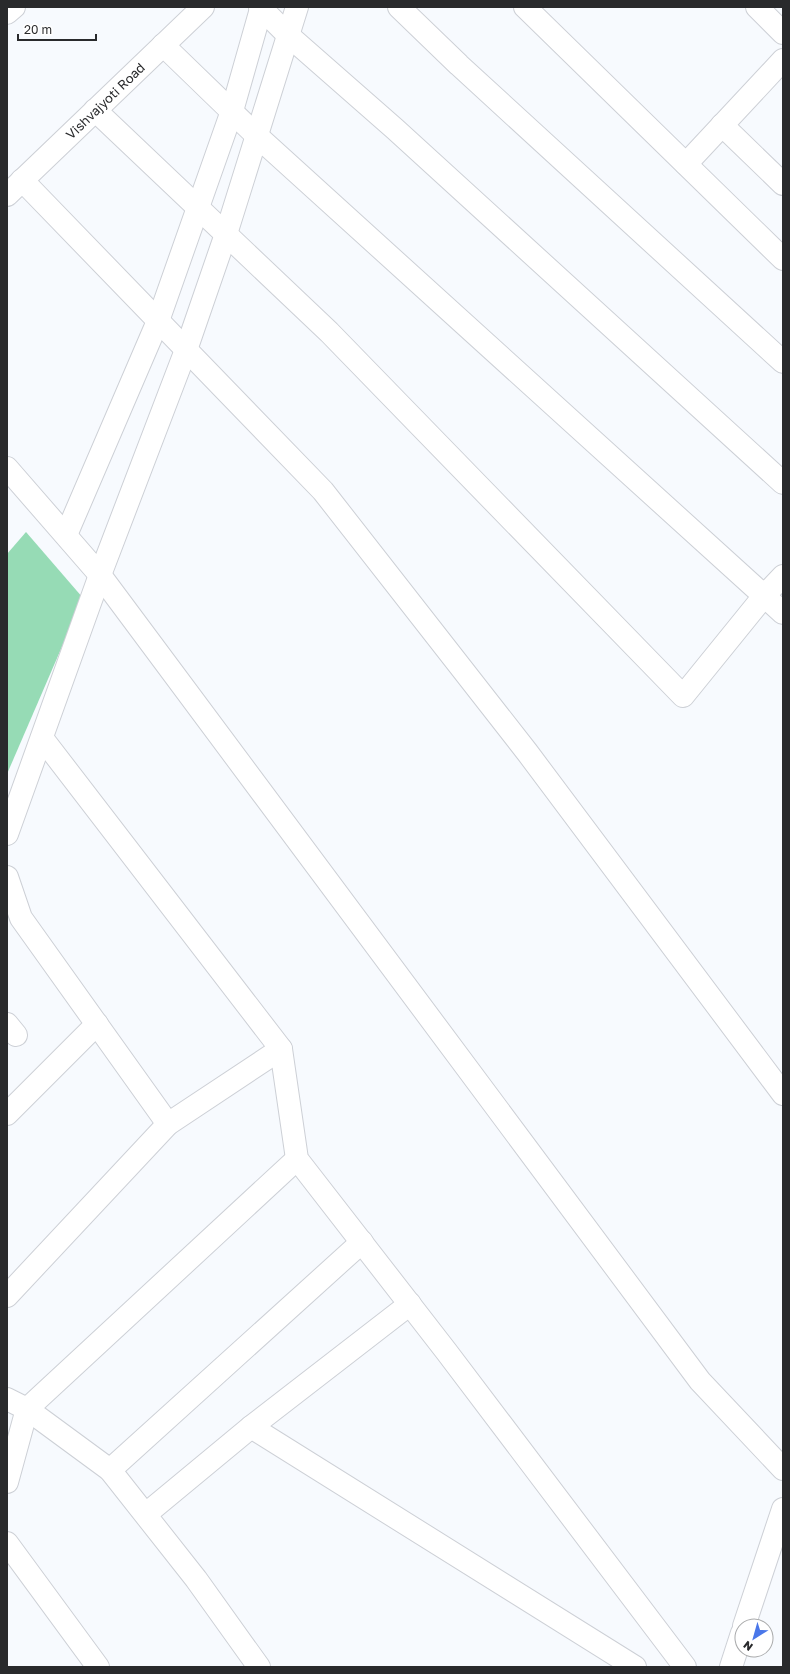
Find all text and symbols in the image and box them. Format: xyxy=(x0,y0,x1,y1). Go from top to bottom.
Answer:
scale bar xyxy=(18,16,96,42)
text: 20 m xyxy=(24,22,52,37)
street label: Vishvajyoti Road xyxy=(62,59,148,142)
north arrow xyxy=(734,1618,774,1658)
text: N xyxy=(740,1639,755,1654)

